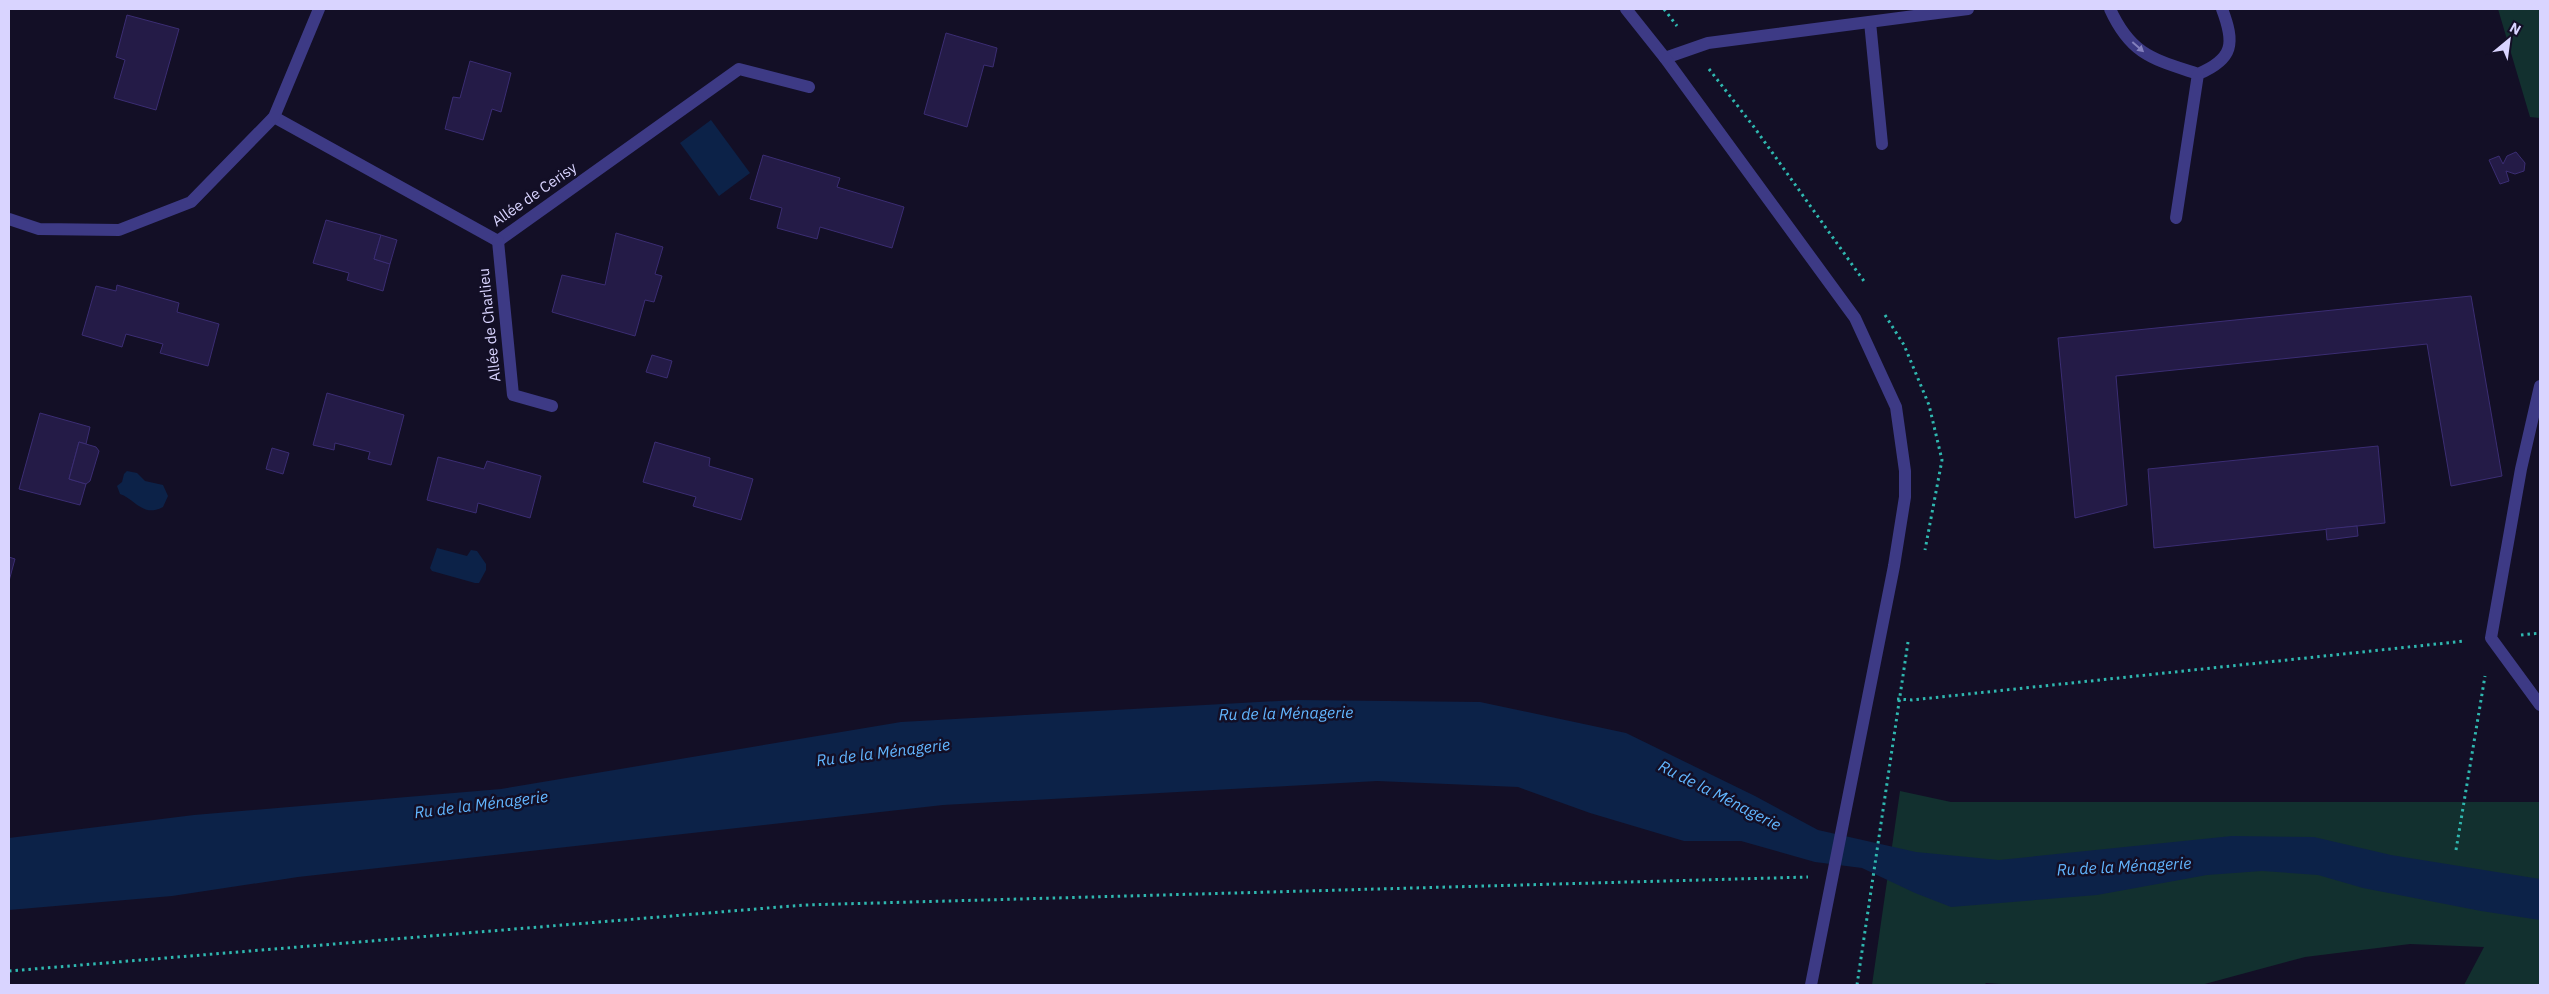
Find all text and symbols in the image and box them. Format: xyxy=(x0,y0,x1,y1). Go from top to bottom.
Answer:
north arrow xyxy=(2484,15,2534,65)
text: N xyxy=(2507,18,2524,39)
one-way arrow xyxy=(2132,41,2144,52)
street label: Allée de Cerisy xyxy=(488,157,581,230)
street label: Allée de Charlieu xyxy=(474,267,504,383)
water label: Ru de la Ménagerie xyxy=(1218,702,1354,724)
water label: Ru de la Ménagerie xyxy=(815,734,951,770)
water label: Ru de la Ménagerie xyxy=(1655,756,1785,834)
water label: Ru de la Ménagerie xyxy=(413,786,549,822)
water label: Ru de la Ménagerie xyxy=(2056,852,2192,880)

